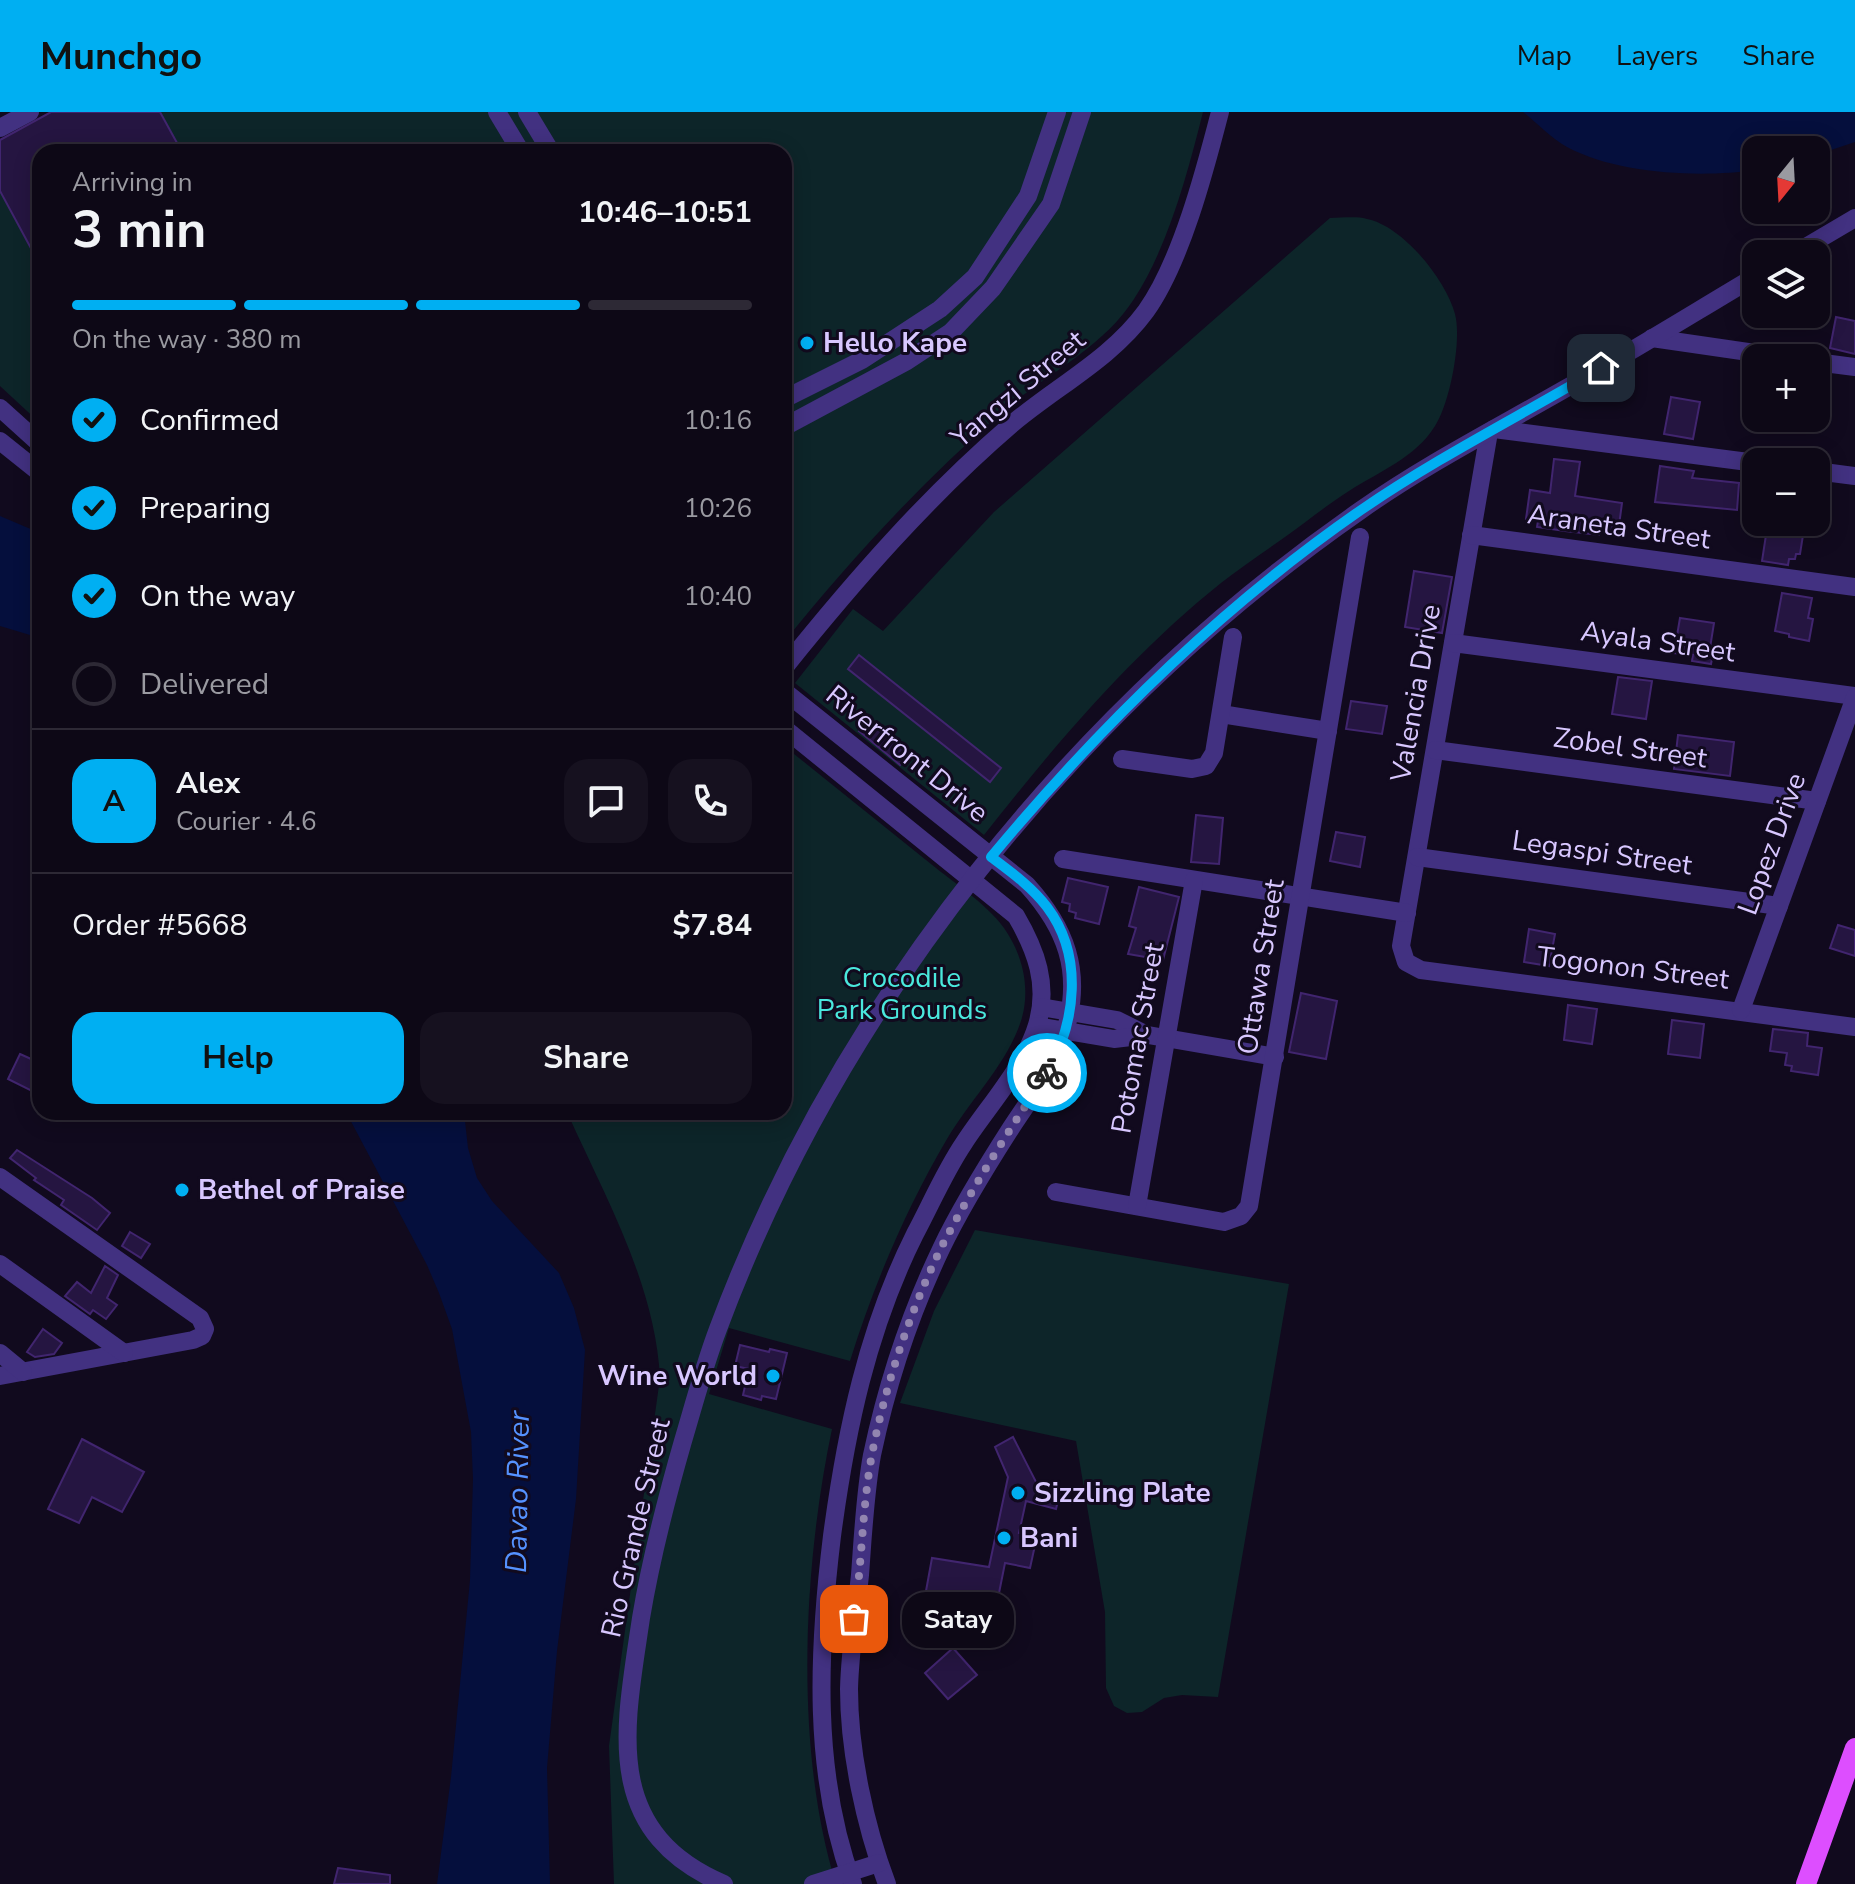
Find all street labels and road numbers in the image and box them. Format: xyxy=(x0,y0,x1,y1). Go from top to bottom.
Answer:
street label: Yangzi Street xyxy=(942,321,1093,457)
street label: Araneta Street xyxy=(1525,495,1713,559)
street label: Valencia Drive xyxy=(1382,601,1450,786)
street label: Ayala Street xyxy=(1578,612,1738,672)
street label: Riverfront Drive xyxy=(818,677,996,831)
street label: Zobel Street xyxy=(1551,718,1709,778)
street label: Lopez Drive xyxy=(1729,768,1815,920)
street label: Legaspi Street xyxy=(1510,822,1695,884)
street label: Ottawa Street xyxy=(1228,876,1294,1057)
street label: Togonon Street xyxy=(1535,937,1731,999)
street label: Potomac Street xyxy=(1103,939,1174,1136)
street label: Rio Grande Street xyxy=(592,1415,680,1641)

